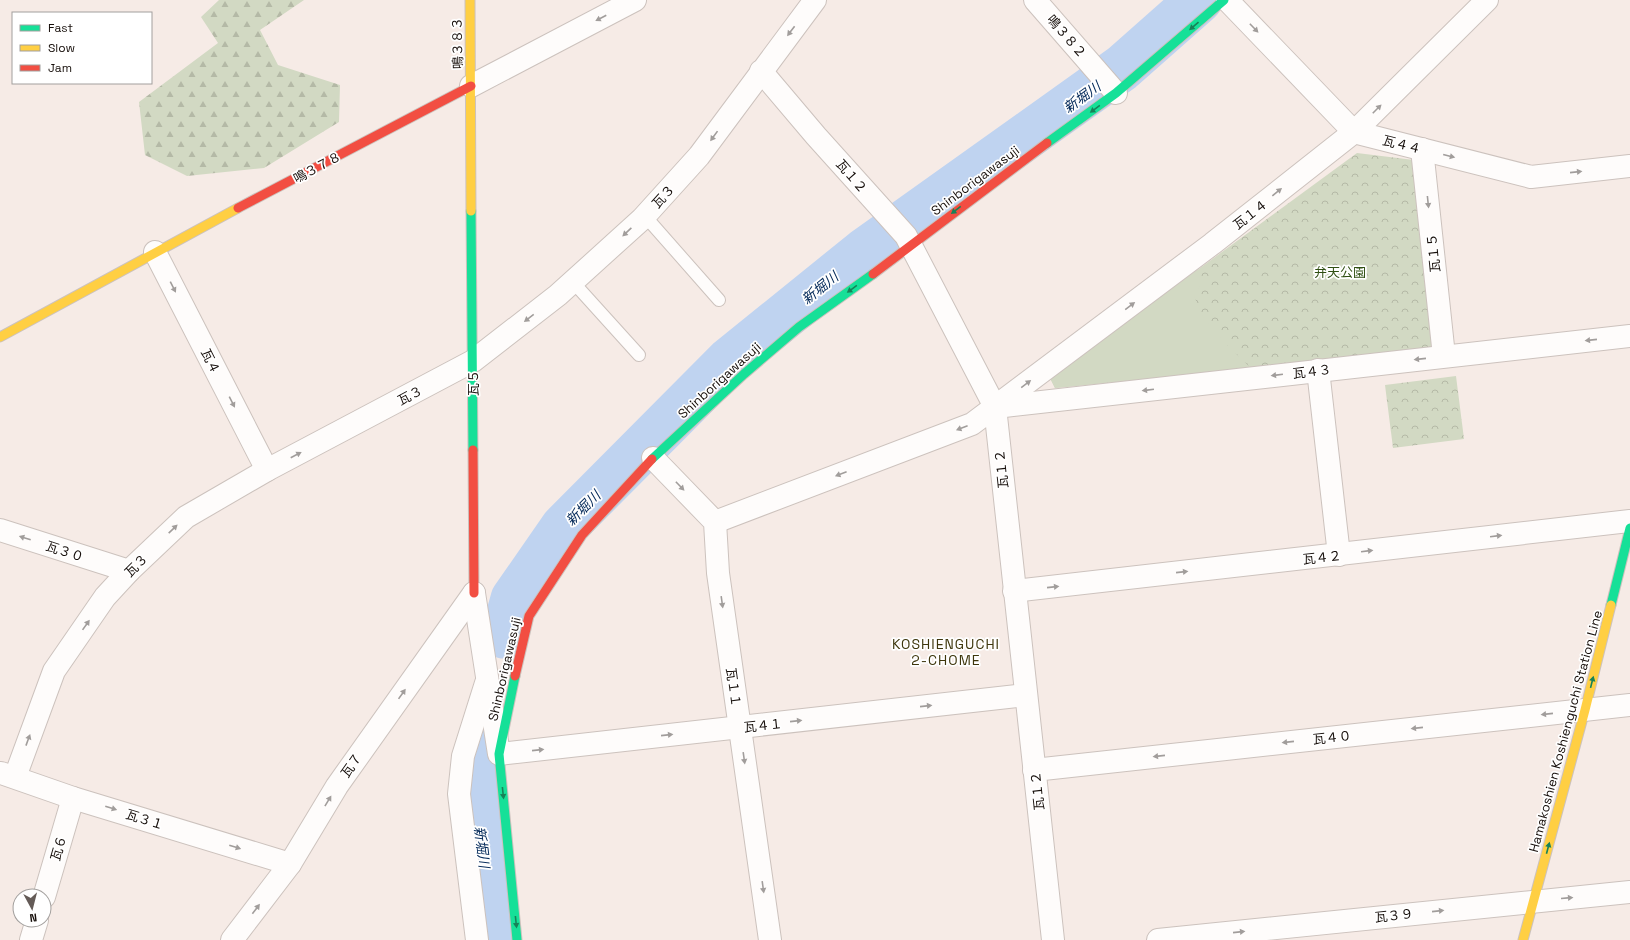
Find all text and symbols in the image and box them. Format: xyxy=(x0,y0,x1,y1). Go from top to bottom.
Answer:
street label: 鳴３８２ xyxy=(1043,11,1090,62)
legend xyxy=(12,12,152,84)
one-way arrow xyxy=(595,15,607,21)
street label: 鳴３８３ xyxy=(449,17,466,69)
text: Fast xyxy=(48,20,73,36)
one-way arrow xyxy=(1189,21,1200,30)
one-way arrow xyxy=(1249,23,1259,33)
one-way arrow xyxy=(787,26,796,37)
text: Slow xyxy=(48,40,75,56)
text: Jam xyxy=(48,60,72,76)
water label: 新堀川 xyxy=(1060,76,1106,117)
one-way arrow xyxy=(1372,104,1382,114)
one-way arrow xyxy=(1089,105,1100,113)
one-way arrow xyxy=(710,130,718,141)
street label: 瓦４４ xyxy=(1381,132,1423,157)
street label: Shinborigawasuji xyxy=(928,142,1023,219)
street label: 鳴３７８ xyxy=(290,148,344,187)
one-way arrow xyxy=(1443,153,1455,159)
street label: 瓦１２ xyxy=(832,156,871,197)
one-way arrow xyxy=(1570,169,1582,175)
street label: 瓦３ xyxy=(648,181,678,212)
one-way arrow xyxy=(1272,188,1283,197)
street label: 瓦１４ xyxy=(1230,196,1271,233)
one-way arrow xyxy=(1425,196,1431,208)
one-way arrow xyxy=(950,206,961,215)
one-way arrow xyxy=(622,228,633,237)
street label: 瓦１５ xyxy=(1423,233,1444,273)
park label: 弁天公園 xyxy=(1314,264,1366,281)
water label: 新堀川 xyxy=(798,267,844,308)
one-way arrow xyxy=(169,281,176,292)
one-way arrow xyxy=(847,284,857,292)
one-way arrow xyxy=(1125,302,1135,310)
one-way arrow xyxy=(524,313,535,322)
one-way arrow xyxy=(1585,337,1597,344)
street label: Shinborigawasuji xyxy=(674,339,764,422)
street label: 瓦４ xyxy=(197,346,224,377)
one-way arrow xyxy=(1414,355,1426,362)
street label: 瓦４３ xyxy=(1292,361,1332,382)
street label: 瓦５ xyxy=(465,370,482,396)
one-way arrow xyxy=(1271,372,1283,378)
one-way arrow xyxy=(1021,380,1032,388)
street label: 瓦３ xyxy=(395,382,426,409)
one-way arrow xyxy=(1142,387,1154,393)
one-way arrow xyxy=(229,396,235,408)
one-way arrow xyxy=(956,425,968,431)
street label: 瓦１２ xyxy=(991,449,1012,489)
one-way arrow xyxy=(290,452,302,458)
one-way arrow xyxy=(834,472,846,478)
one-way arrow xyxy=(675,481,685,491)
water label: 新堀川 xyxy=(562,485,606,529)
one-way arrow xyxy=(168,524,178,534)
one-way arrow xyxy=(1490,533,1502,540)
one-way arrow xyxy=(19,535,31,541)
street label: 瓦３０ xyxy=(44,537,86,566)
street label: 瓦４２ xyxy=(1302,547,1342,568)
one-way arrow xyxy=(1361,548,1373,555)
street label: 瓦３ xyxy=(121,550,152,581)
one-way arrow xyxy=(1176,569,1188,576)
one-way arrow xyxy=(1047,584,1059,590)
one-way arrow xyxy=(719,595,725,608)
street label: Hamakoshien Koshienguchi Station Line xyxy=(1525,608,1606,854)
street label: Shinborigawasuji xyxy=(484,615,525,723)
one-way arrow xyxy=(82,619,90,630)
district label: KOSHIENGUCHI 2-CHOME xyxy=(892,635,1000,669)
street label: 瓦１１ xyxy=(722,667,745,708)
one-way arrow xyxy=(1589,676,1595,688)
one-way arrow xyxy=(398,689,406,700)
one-way arrow xyxy=(920,703,932,709)
one-way arrow xyxy=(1540,711,1553,717)
street label: 瓦４１ xyxy=(743,715,783,736)
one-way arrow xyxy=(790,718,802,724)
one-way arrow xyxy=(1411,725,1423,731)
street label: 瓦４０ xyxy=(1312,727,1352,748)
one-way arrow xyxy=(661,732,673,739)
one-way arrow xyxy=(26,734,32,746)
one-way arrow xyxy=(1282,739,1294,745)
one-way arrow xyxy=(532,746,544,753)
street label: 瓦７ xyxy=(337,750,366,781)
one-way arrow xyxy=(741,752,747,764)
one-way arrow xyxy=(1153,753,1165,760)
street label: 瓦１２ xyxy=(1027,771,1048,811)
one-way arrow xyxy=(500,787,506,799)
one-way arrow xyxy=(324,795,331,807)
one-way arrow xyxy=(105,806,117,812)
street label: 瓦３１ xyxy=(124,806,166,833)
water label: 新堀川 xyxy=(471,825,494,871)
street label: 瓦６ xyxy=(47,833,70,863)
one-way arrow xyxy=(1545,842,1551,854)
one-way arrow xyxy=(229,844,241,850)
one-way arrow xyxy=(760,881,766,893)
north arrow xyxy=(12,888,52,928)
one-way arrow xyxy=(1561,894,1573,901)
one-way arrow xyxy=(252,903,260,914)
street label: 瓦３９ xyxy=(1374,905,1414,926)
one-way arrow xyxy=(1432,908,1444,914)
text: N xyxy=(29,911,38,925)
one-way arrow xyxy=(512,916,519,928)
one-way arrow xyxy=(1233,928,1245,935)

